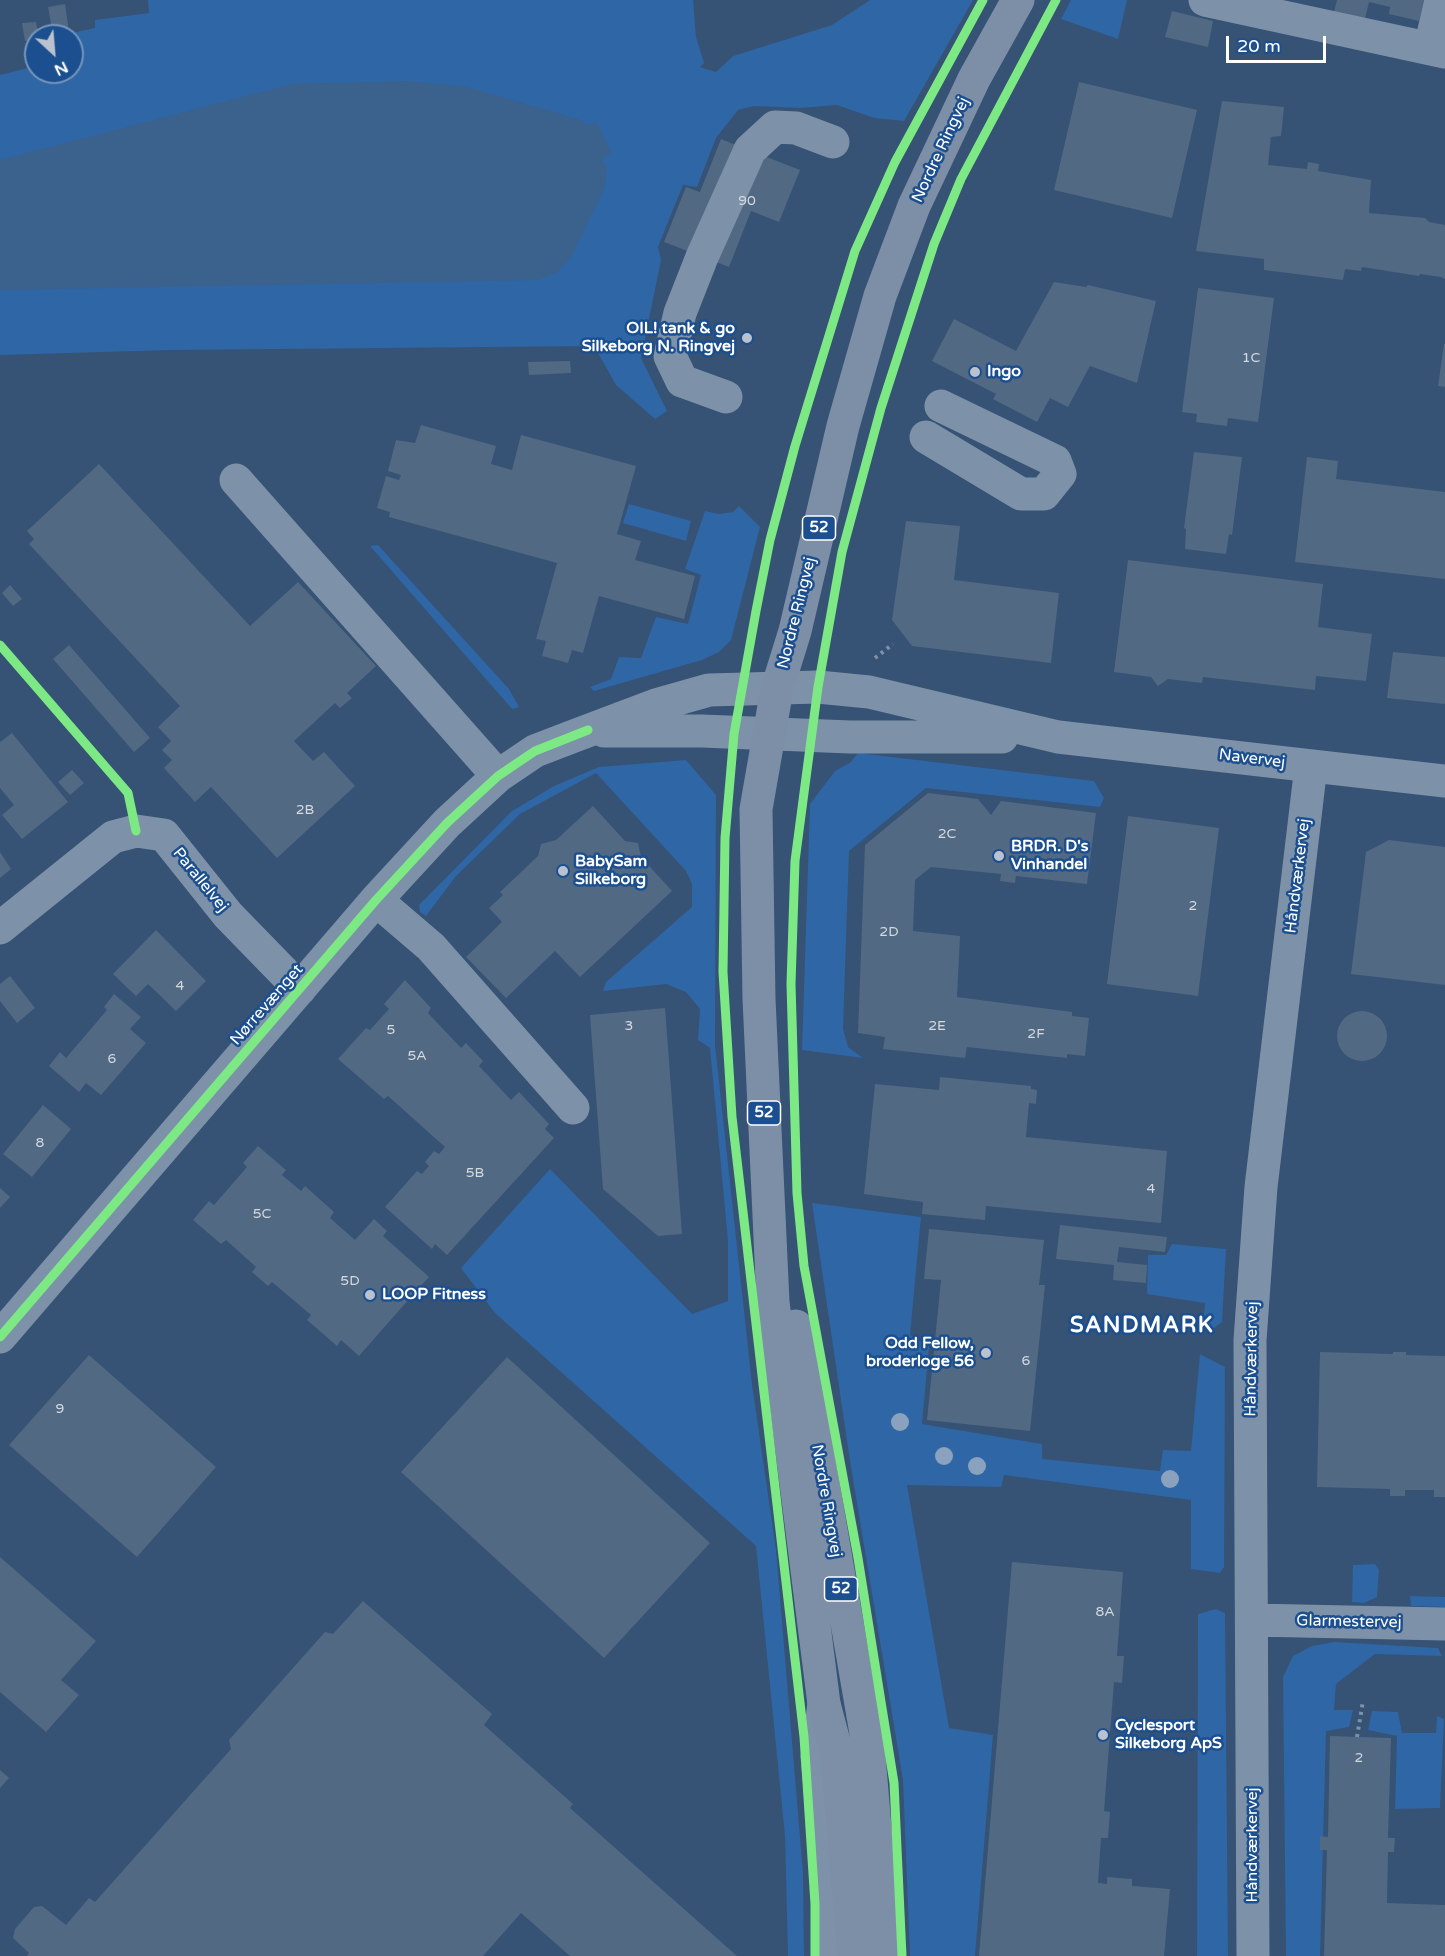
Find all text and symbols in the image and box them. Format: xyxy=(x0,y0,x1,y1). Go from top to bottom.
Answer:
north arrow xyxy=(24,24,84,84)
scale bar xyxy=(1229,24,1330,62)
text: 20 m xyxy=(1237,35,1281,57)
text: N xyxy=(51,57,71,80)
street label: Nordre Ringvej xyxy=(908,94,974,206)
house number: 90 xyxy=(738,193,756,209)
place label: OIL! tank & go Silkeborg N. Ringvej xyxy=(582,319,735,357)
marker: OIL! tank & go Silkeborg N. Ringvej xyxy=(740,331,754,345)
house number: 1C xyxy=(1242,350,1260,366)
place label: Ingo xyxy=(987,362,1021,382)
marker: Ingo xyxy=(968,365,982,379)
road number: 52 xyxy=(802,516,836,540)
street label: Nordre Ringvej xyxy=(774,555,820,671)
street label: Navervej xyxy=(1218,745,1286,773)
house number: 2B xyxy=(296,802,314,818)
street label: Håndværkervej xyxy=(1281,818,1315,934)
house number: 2C xyxy=(938,826,956,842)
place label: BRDR. D's Vinhandel xyxy=(1011,837,1088,875)
street label: Parallelvej xyxy=(168,844,232,916)
marker: BRDR. D's Vinhandel xyxy=(992,849,1006,863)
place label: BabySam Silkeborg xyxy=(575,852,647,890)
marker: BabySam Silkeborg xyxy=(556,864,570,878)
house number: 2 xyxy=(1189,898,1197,914)
house number: 2D xyxy=(879,924,899,940)
street label: Nørrevænget xyxy=(227,960,307,1050)
house number: 4 xyxy=(176,978,184,994)
house number: 3 xyxy=(625,1018,633,1034)
house number: 2E xyxy=(928,1018,946,1034)
house number: 5 xyxy=(387,1022,395,1038)
house number: 2F xyxy=(1027,1026,1045,1042)
house number: 5A xyxy=(407,1048,427,1064)
house number: 6 xyxy=(108,1051,116,1067)
road number: 52 xyxy=(748,1101,780,1125)
house number: 8 xyxy=(36,1135,44,1151)
house number: 5B xyxy=(466,1165,484,1181)
house number: 4 xyxy=(1147,1181,1155,1197)
house number: 5C xyxy=(253,1206,271,1222)
house number: 5D xyxy=(340,1273,360,1289)
place label: LOOP Fitness xyxy=(382,1285,486,1305)
marker: LOOP Fitness xyxy=(363,1288,377,1302)
street label: Håndværkervej xyxy=(1241,1301,1263,1417)
district label: SANDMARK xyxy=(1070,1313,1214,1339)
place label: Odd Fellow, broderloge 56 xyxy=(866,1334,974,1372)
marker: Odd Fellow, broderloge 56 xyxy=(979,1346,993,1360)
house number: 6 xyxy=(1022,1353,1030,1369)
house number: 9 xyxy=(56,1401,64,1417)
street label: Nordre Ringvej xyxy=(807,1443,845,1559)
road number: 52 xyxy=(824,1577,858,1601)
house number: 8A xyxy=(1095,1604,1115,1620)
street label: Glarmestervej xyxy=(1296,1611,1402,1633)
place label: Cyclesport Silkeborg ApS xyxy=(1115,1716,1222,1754)
marker: Cyclesport Silkeborg ApS xyxy=(1096,1728,1110,1742)
house number: 2 xyxy=(1355,1750,1363,1766)
street label: Håndværkervej xyxy=(1243,1787,1263,1903)

